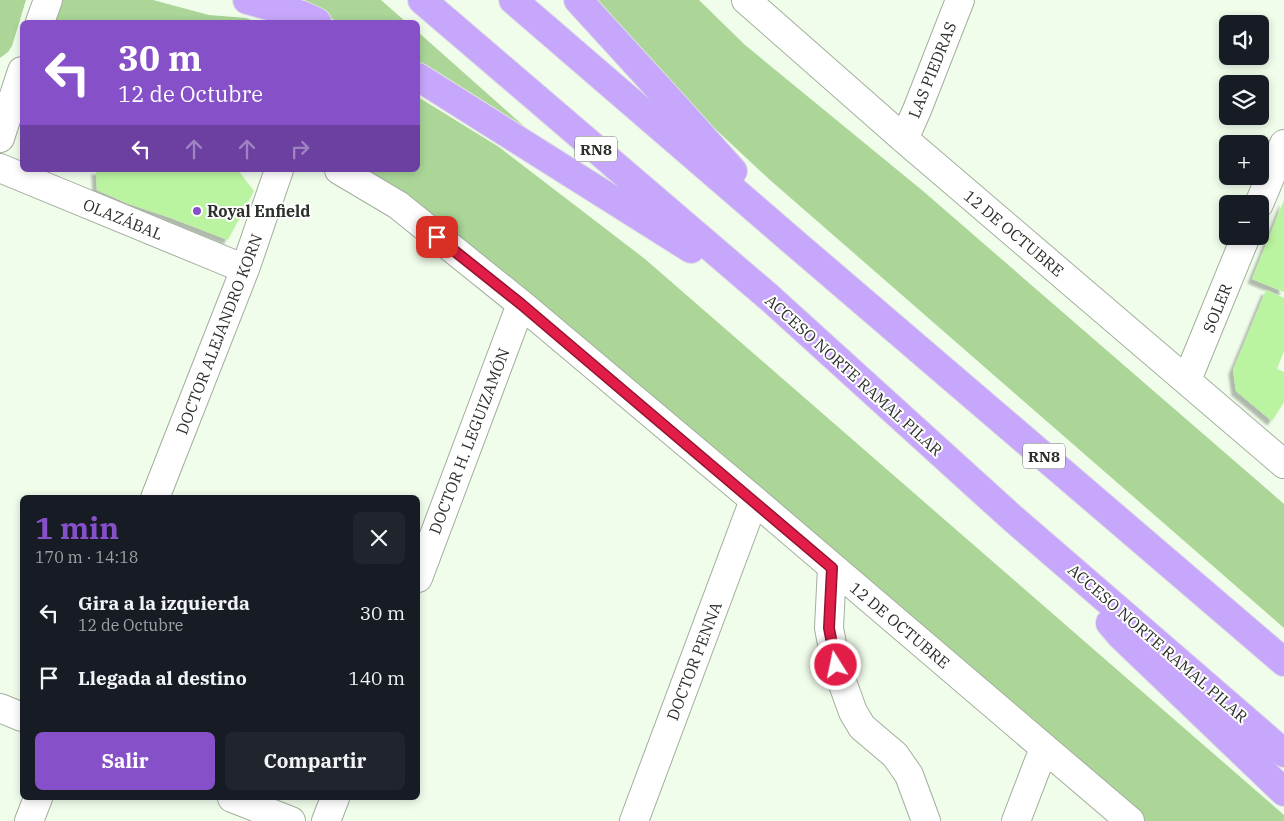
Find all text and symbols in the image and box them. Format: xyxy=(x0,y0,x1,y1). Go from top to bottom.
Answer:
map controls xyxy=(1219,15,1269,245)
button: sound xyxy=(1219,15,1269,65)
street label: LAS PIEDRAS xyxy=(904,19,960,121)
text: 30 m xyxy=(118,35,202,81)
icon: left xyxy=(35,40,100,105)
button: layers xyxy=(1219,75,1269,125)
text: 12 de Octubre xyxy=(118,79,263,108)
icon: left xyxy=(127,135,155,163)
icon: ahead xyxy=(180,135,208,163)
icon: ahead xyxy=(233,135,261,163)
icon: right xyxy=(286,135,314,163)
button: + xyxy=(1219,135,1269,185)
road number: RN8 xyxy=(575,136,617,162)
street label: 12 DE OCTUBRE xyxy=(960,185,1068,281)
street label: OLAZÁBAL xyxy=(80,193,166,244)
button: − xyxy=(1219,195,1269,245)
place label: Royal Enfield xyxy=(207,201,310,221)
marker: Royal Enfield xyxy=(191,205,203,217)
pin xyxy=(416,216,458,258)
icon: arrive xyxy=(423,223,451,251)
street label: DOCTOR ALEJANDRO KORN xyxy=(171,231,267,437)
street label: SOLER xyxy=(1198,280,1236,336)
street label: ACCESO NORTE RAMAL PILAR xyxy=(761,290,947,460)
street label: DOCTOR H. LEGUIZAMÓN xyxy=(423,345,514,537)
road number: RN8 xyxy=(1023,444,1065,468)
text: 1 min xyxy=(35,508,119,547)
button: close xyxy=(353,512,405,564)
text: 170 m · 14:18 xyxy=(35,547,138,567)
street label: ACCESO NORTE RAMAL PILAR xyxy=(1064,559,1252,727)
street label: 12 DE OCTUBRE xyxy=(846,577,954,673)
text: Gira a la izquierda xyxy=(78,591,250,615)
icon: left xyxy=(35,599,63,627)
street label: DOCTOR PENNA xyxy=(662,599,726,723)
text: 30 m xyxy=(360,601,405,625)
text: 12 de Octubre xyxy=(78,615,183,635)
position arrow xyxy=(809,638,861,690)
icon: arrive xyxy=(35,664,63,692)
text: Llegada al destino xyxy=(78,666,247,690)
text: 140 m xyxy=(348,666,405,690)
button: Salir xyxy=(35,732,215,790)
button: Compartir xyxy=(225,732,405,790)

